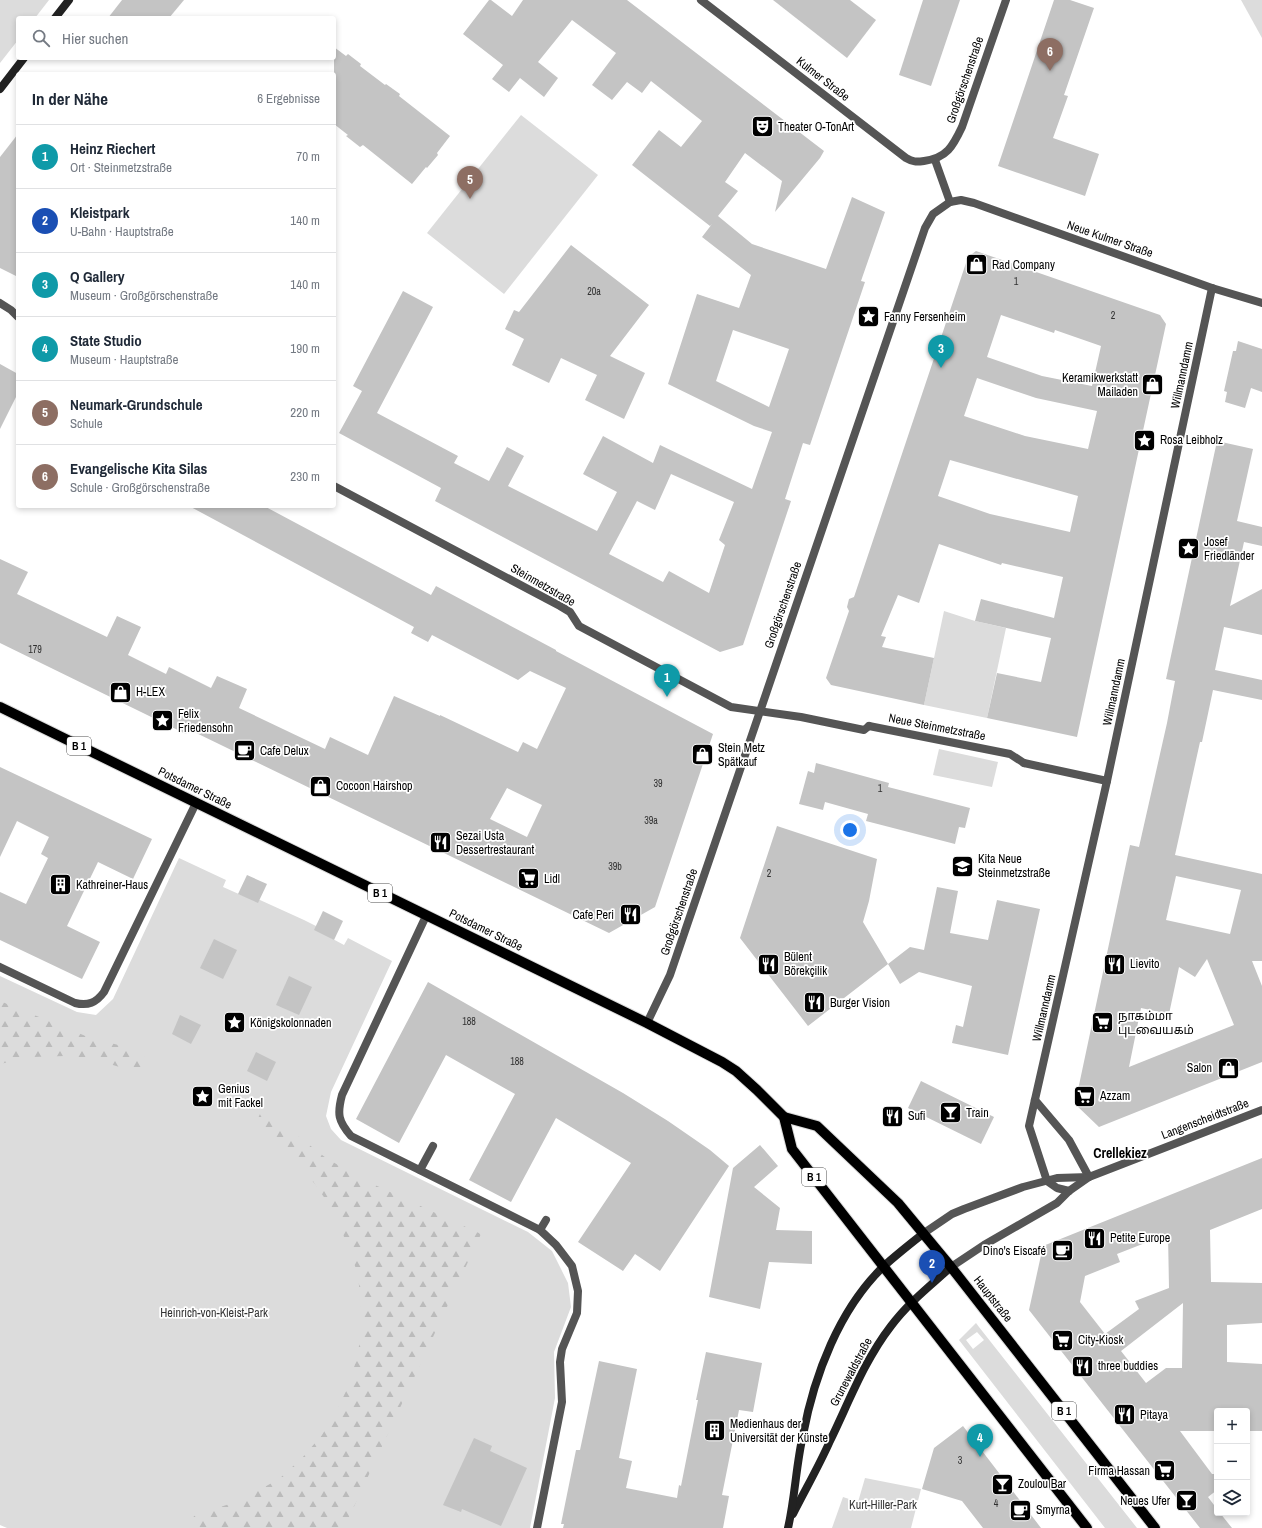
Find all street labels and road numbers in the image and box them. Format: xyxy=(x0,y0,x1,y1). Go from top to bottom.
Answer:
street label: Großgörschenstraße xyxy=(943,34,987,126)
street label: Kulmer Straße xyxy=(793,53,853,105)
street label: Neue Kulmer Straße xyxy=(1065,217,1155,261)
street label: Willmanndamm xyxy=(1167,340,1197,410)
street label: Großgörschenstraße xyxy=(761,559,805,651)
street label: Steinmetzstraße xyxy=(508,560,578,610)
street label: Willmanndamm xyxy=(1099,657,1129,727)
street label: Neue Steinmetzstraße xyxy=(887,710,987,744)
road number: B 1 xyxy=(67,737,91,755)
street label: Potsdamer Straße xyxy=(156,763,234,813)
street label: Großgörschenstraße xyxy=(657,866,701,958)
road number: B 1 xyxy=(368,884,392,902)
street label: Potsdamer Straße xyxy=(447,905,525,955)
street label: Willmanndamm xyxy=(1029,973,1059,1043)
street label: Langenscheidtstraße xyxy=(1159,1095,1251,1143)
road number: B 1 xyxy=(802,1168,826,1186)
street label: Hauptstraße xyxy=(970,1273,1016,1325)
street label: Grunewaldstraße xyxy=(826,1335,876,1409)
road number: B 1 xyxy=(1052,1402,1076,1420)

